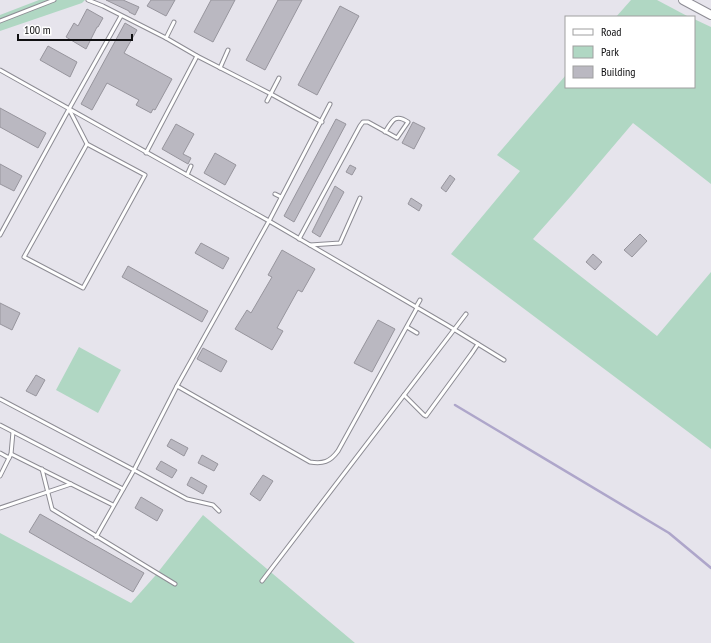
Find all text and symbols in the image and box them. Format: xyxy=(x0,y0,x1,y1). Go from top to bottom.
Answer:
scale bar xyxy=(18,16,132,42)
legend xyxy=(565,16,695,88)
text: 100 m xyxy=(24,22,51,37)
text: Road xyxy=(601,24,621,39)
text: Park xyxy=(601,44,619,59)
text: Building xyxy=(601,64,636,79)

